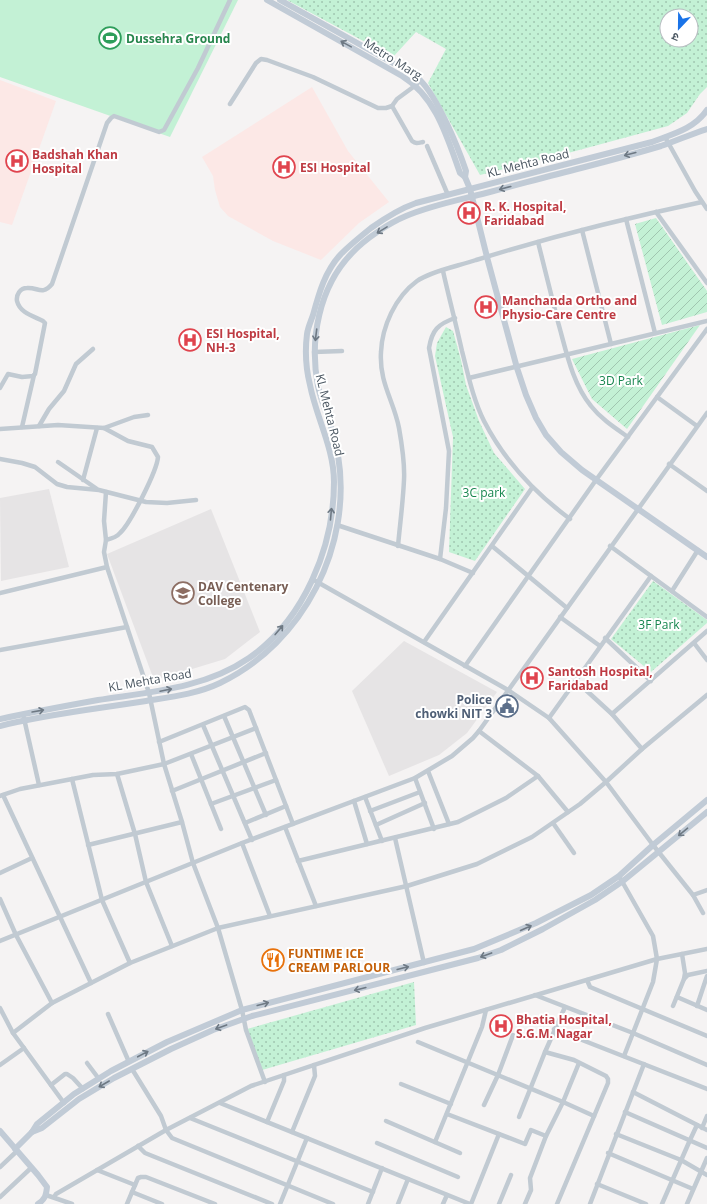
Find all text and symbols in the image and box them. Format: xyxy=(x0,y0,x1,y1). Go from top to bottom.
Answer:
north arrow xyxy=(659,8,699,48)
sports icon: Dussehra Ground xyxy=(97,25,123,51)
text: उ xyxy=(669,29,681,46)
place label: Dussehra Ground xyxy=(126,30,230,47)
street label: Metro Marg xyxy=(361,34,426,84)
one-way arrow xyxy=(340,40,352,47)
street label: KL Mehta Road xyxy=(485,145,571,181)
place label: Badshah Khan Hospital xyxy=(32,146,118,177)
hospital icon: Badshah Khan Hospital xyxy=(4,148,30,174)
one-way arrow xyxy=(624,151,637,159)
hospital icon: ESI Hospital xyxy=(271,154,297,180)
place label: ESI Hospital xyxy=(300,159,370,176)
one-way arrow xyxy=(498,185,511,192)
place label: R. K. Hospital, Faridabad xyxy=(484,198,566,229)
hospital icon: R. K. Hospital, Faridabad xyxy=(456,200,482,226)
one-way arrow xyxy=(376,226,388,234)
place label: Manchanda Ortho and Physio-Care Centre xyxy=(502,292,637,323)
hospital icon: Manchanda Ortho and Physio-Care Centre xyxy=(473,294,499,320)
place label: ESI Hospital, NH-3 xyxy=(206,325,280,356)
hospital icon: ESI Hospital, NH-3 xyxy=(177,327,203,353)
one-way arrow xyxy=(313,328,320,341)
street label: KL Mehta Road xyxy=(312,372,348,458)
park label: 3D Park xyxy=(599,372,644,389)
park label: 3C park xyxy=(463,484,506,501)
one-way arrow xyxy=(327,508,335,521)
place label: DAV Centenary College xyxy=(198,578,289,609)
school or university icon: DAV Centenary College xyxy=(170,580,196,606)
park label: 3F Park xyxy=(638,616,680,633)
one-way arrow xyxy=(274,625,283,636)
place label: Santosh Hospital, Faridabad xyxy=(548,663,653,694)
street label: KL Mehta Road xyxy=(107,664,193,696)
hospital icon: Santosh Hospital, Faridabad xyxy=(519,665,545,691)
one-way arrow xyxy=(159,685,172,693)
place label: Police chowki NIT 3 xyxy=(415,691,492,722)
public building icon: Police chowki NIT 3 xyxy=(494,693,520,719)
one-way arrow xyxy=(31,707,44,715)
one-way arrow xyxy=(678,827,688,836)
one-way arrow xyxy=(519,924,531,931)
place label: FUNTIME ICE CREAM PARLOUR xyxy=(288,945,390,976)
restaurant icon: FUNTIME ICE CREAM PARLOUR xyxy=(260,947,286,973)
one-way arrow xyxy=(480,952,492,960)
one-way arrow xyxy=(396,964,409,971)
one-way arrow xyxy=(354,986,367,993)
one-way arrow xyxy=(256,1000,269,1007)
place label: Bhatia Hospital, S.G.M. Nagar xyxy=(516,1011,612,1042)
hospital icon: Bhatia Hospital, S.G.M. Nagar xyxy=(488,1013,514,1039)
one-way arrow xyxy=(215,1024,228,1031)
one-way arrow xyxy=(137,1050,149,1057)
one-way arrow xyxy=(98,1080,110,1088)

